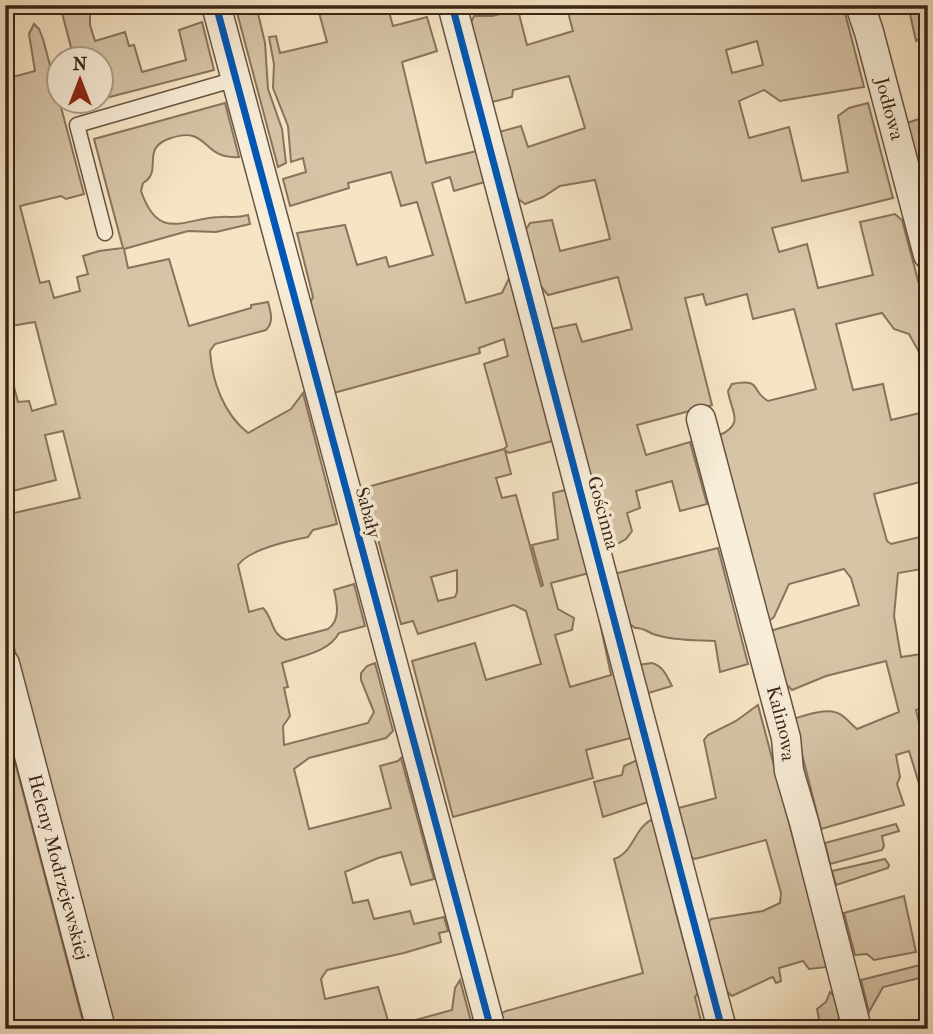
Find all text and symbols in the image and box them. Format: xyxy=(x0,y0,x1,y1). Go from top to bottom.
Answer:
north arrow xyxy=(46,46,116,116)
text: N xyxy=(73,53,88,75)
street label: Jodłowa xyxy=(870,73,908,143)
street label: Gościnna xyxy=(583,474,623,552)
street label: Sabały xyxy=(351,485,386,542)
street label: Kalinowa xyxy=(762,684,799,762)
street label: Heleny Modrzejewskiej xyxy=(23,772,93,962)

